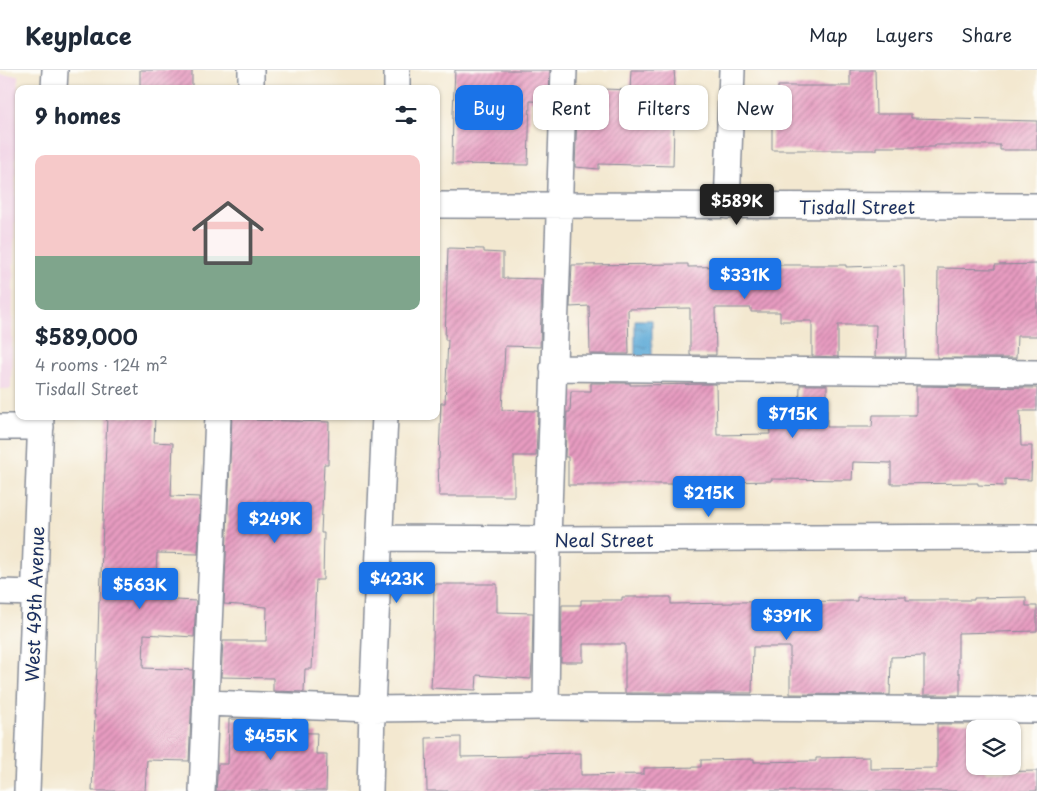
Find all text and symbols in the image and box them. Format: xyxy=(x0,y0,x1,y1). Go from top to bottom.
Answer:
text: Keyplace xyxy=(25,17,132,53)
text: Map xyxy=(809,21,848,48)
text: Layers xyxy=(876,21,933,48)
text: Share xyxy=(961,21,1012,48)
chip: Buy xyxy=(455,85,523,130)
chip: Rent xyxy=(533,85,609,130)
chip: Filters xyxy=(619,85,708,130)
chip: New xyxy=(718,85,792,130)
text: 9 homes xyxy=(35,99,121,131)
icon: filters xyxy=(392,101,420,129)
pin: $589K xyxy=(702,184,772,226)
icon: home xyxy=(183,188,273,278)
text: $589K xyxy=(711,188,763,212)
street label: Tisdall Street xyxy=(799,193,915,220)
pin: $331K xyxy=(710,258,780,300)
text: $331K xyxy=(720,262,770,286)
text: $589,000 xyxy=(35,320,138,352)
text: 4 rooms · 124 m² xyxy=(35,352,168,376)
text: Tisdall Street xyxy=(35,376,138,400)
pin: $715K xyxy=(758,396,828,439)
text: $715K xyxy=(769,401,817,425)
pin: $215K xyxy=(674,476,744,518)
text: $215K xyxy=(684,480,734,504)
pin: $249K xyxy=(240,502,310,544)
text: $249K xyxy=(249,506,301,530)
street label: West 49th Avenue xyxy=(18,525,50,682)
street label: Neal Street xyxy=(554,526,654,553)
pin: $423K xyxy=(362,562,432,604)
text: $423K xyxy=(370,566,424,590)
pin: $563K xyxy=(105,568,175,610)
text: $563K xyxy=(113,572,167,596)
pin: $391K xyxy=(752,598,822,641)
text: $391K xyxy=(762,603,812,627)
pin: $455K xyxy=(236,718,306,761)
map controls xyxy=(966,720,1021,775)
button: layers xyxy=(966,720,1021,775)
text: $455K xyxy=(244,723,298,747)

